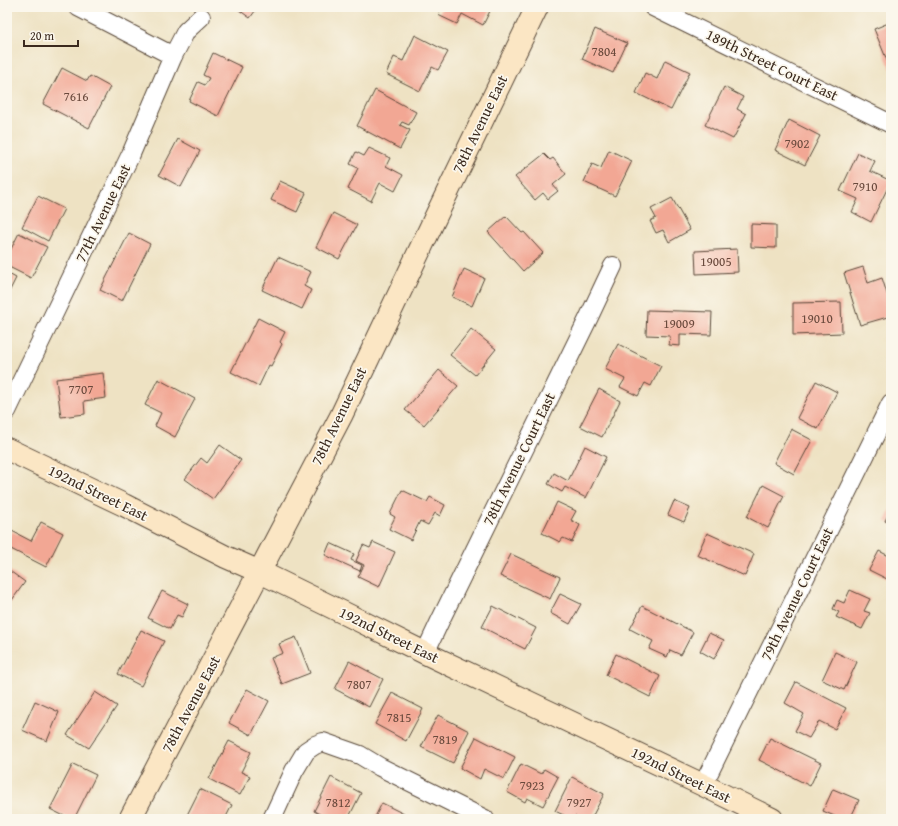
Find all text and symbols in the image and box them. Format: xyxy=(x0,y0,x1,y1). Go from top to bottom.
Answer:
scale bar xyxy=(24,22,78,48)
street label: 189th Street Court East xyxy=(703,23,842,106)
text: 20 m xyxy=(30,27,54,44)
house number: 7804 xyxy=(591,42,617,61)
street label: 78th Avenue East xyxy=(447,71,513,176)
house number: 7616 xyxy=(63,87,89,106)
house number: 7902 xyxy=(784,134,810,153)
street label: 77th Avenue East xyxy=(70,160,136,265)
house number: 7910 xyxy=(852,177,878,196)
house number: 19005 xyxy=(700,252,732,271)
house number: 19010 xyxy=(801,309,833,328)
house number: 19009 xyxy=(663,314,695,333)
street label: 78th Avenue East xyxy=(306,363,372,468)
house number: 7707 xyxy=(68,380,94,399)
street label: 78th Avenue Court East xyxy=(477,388,560,529)
street label: 192nd Street East xyxy=(45,459,152,526)
street label: 79th Avenue Court East xyxy=(755,523,838,664)
street label: 192nd Street East xyxy=(336,601,443,668)
street label: 78th Avenue East xyxy=(156,651,225,756)
house number: 7807 xyxy=(346,675,372,694)
house number: 7815 xyxy=(386,708,412,727)
house number: 7819 xyxy=(432,730,458,749)
street label: 192nd Street East xyxy=(628,741,735,808)
house number: 7923 xyxy=(519,776,545,795)
house number: 7812 xyxy=(325,793,351,812)
house number: 7927 xyxy=(566,793,592,812)

